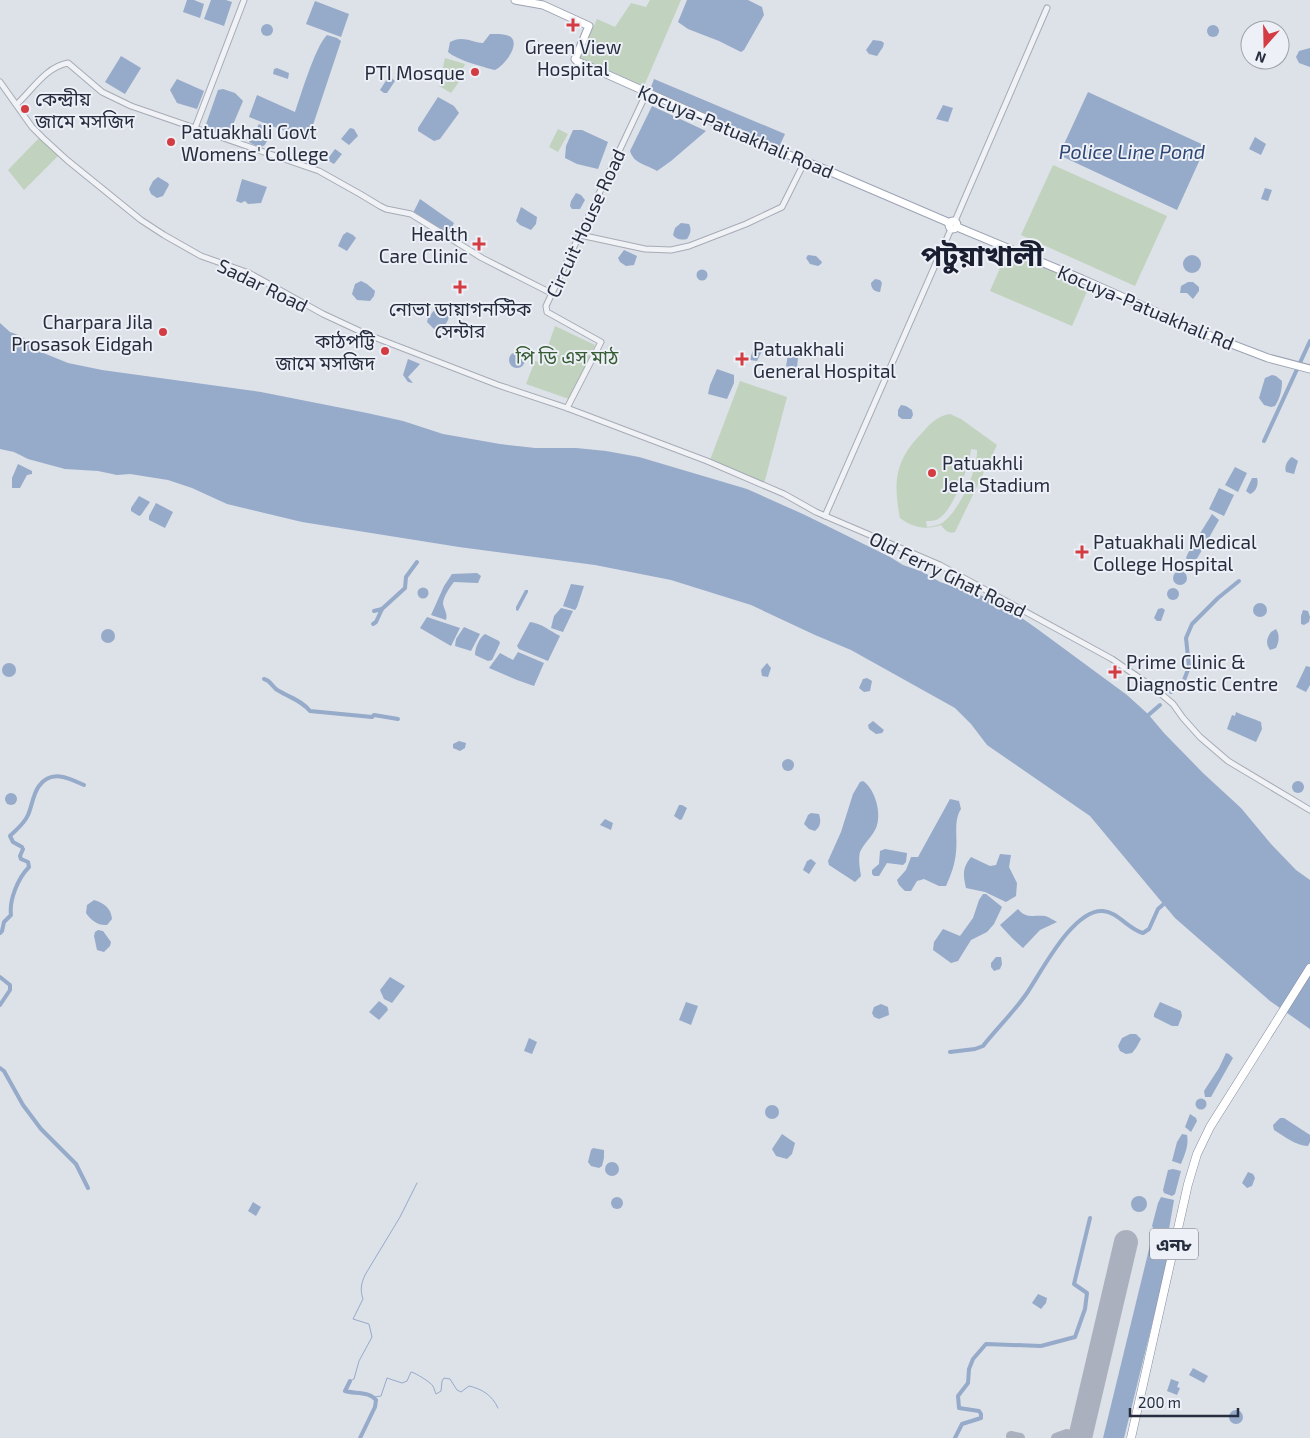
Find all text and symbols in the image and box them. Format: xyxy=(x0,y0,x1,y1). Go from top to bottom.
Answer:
marker: Green View Hospital xyxy=(566,18,580,32)
north arrow xyxy=(1240,20,1290,70)
place label: Green View Hospital xyxy=(525,35,622,80)
text: N xyxy=(1253,48,1268,67)
place label: PTI Mosque xyxy=(365,61,465,84)
marker: PTI Mosque xyxy=(469,66,481,78)
street label: Kocuya-Patuakhali Road xyxy=(635,79,837,183)
place label: কেন্দ্রীয় জামে মসজিদ xyxy=(34,87,135,132)
marker: কেন্দ্রীয় জামে মসজিদ xyxy=(19,103,31,115)
place label: Patuakhali Govt Womens' College xyxy=(181,120,329,165)
marker: Patuakhali Govt Womens' College xyxy=(165,136,177,148)
water label: Police Line Pond xyxy=(1059,139,1206,163)
street label: Circuit House Road xyxy=(540,145,630,301)
place label: Health Care Clinic xyxy=(379,222,468,267)
marker: Health Care Clinic xyxy=(472,237,486,251)
district label: পটুয়াখালী xyxy=(921,237,1044,274)
street label: Sadar Road xyxy=(214,253,312,317)
street label: Kocuya-Patuakhali Rd xyxy=(1054,259,1238,355)
marker: নোভা ডায়াগনস্টিক সেন্টার xyxy=(453,280,467,294)
place label: নোভা ডায়াগনস্টিক সেন্টার xyxy=(389,297,532,342)
place label: Charpara Jila Prosasok Eidgah xyxy=(11,310,153,355)
marker: Charpara Jila Prosasok Eidgah xyxy=(157,326,169,338)
place label: কাঠপট্টি জামে মসজিদ xyxy=(274,329,375,374)
place label: Patuakhali General Hospital xyxy=(753,337,896,382)
marker: কাঠপট্টি জামে মসজিদ xyxy=(379,345,391,357)
park label: পি ডি এস মাঠ xyxy=(515,345,619,368)
marker: Patuakhali General Hospital xyxy=(735,352,749,366)
place label: Patuakhli Jela Stadium xyxy=(942,451,1050,496)
marker: Patuakhli Jela Stadium xyxy=(926,467,938,479)
street label: Old Ferry Ghat Road xyxy=(866,526,1030,622)
place label: Patuakhali Medical College Hospital xyxy=(1093,530,1257,575)
marker: Patuakhali Medical College Hospital xyxy=(1075,545,1089,559)
place label: Prime Clinic & Diagnostic Centre xyxy=(1126,650,1278,695)
marker: Prime Clinic & Diagnostic Centre xyxy=(1108,665,1122,679)
road number: এন৮ xyxy=(1150,1228,1198,1260)
scale bar xyxy=(1130,1386,1238,1418)
text: 200 m xyxy=(1138,1393,1181,1411)

